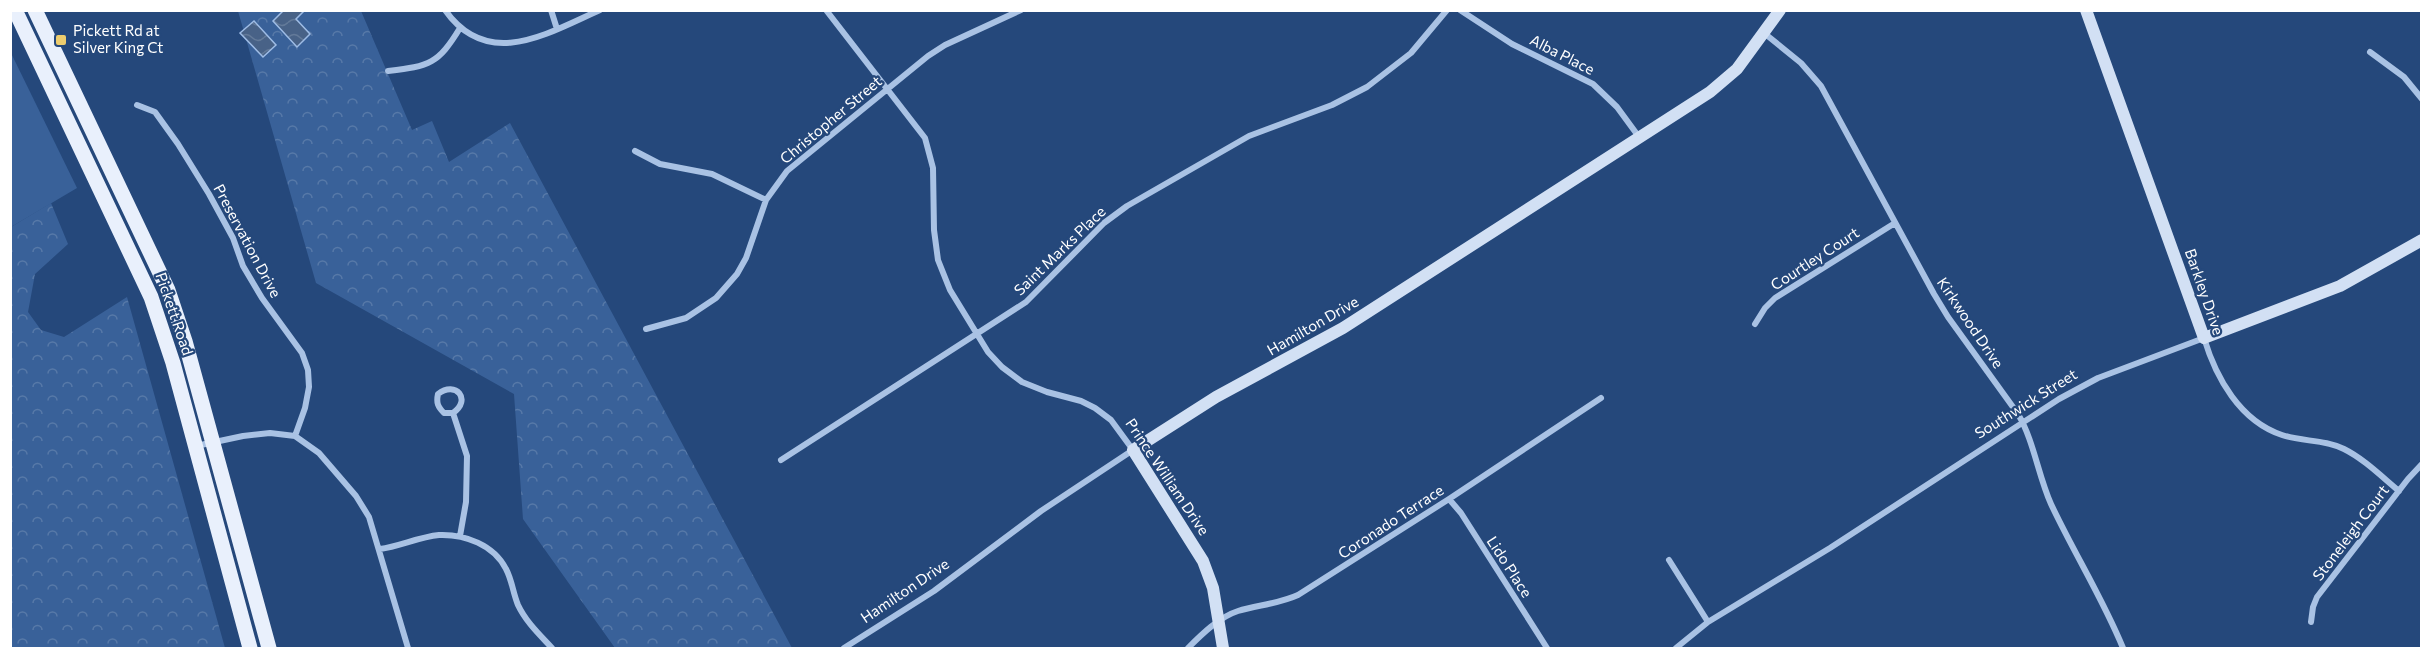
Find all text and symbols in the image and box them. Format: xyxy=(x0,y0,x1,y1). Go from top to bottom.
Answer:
place label: Pickett Rd at Silver King Ct xyxy=(73,21,163,56)
street label: Alba Place xyxy=(1527,30,1598,78)
marker: Pickett Rd at Silver King Ct xyxy=(54,33,68,47)
street label: Christopher Street xyxy=(776,71,885,167)
street label: Preservation Drive xyxy=(210,181,285,300)
street label: Saint Marks Place xyxy=(1010,202,1109,299)
street label: Courtley Court xyxy=(1767,223,1862,293)
street label: Barkley Drive xyxy=(2182,246,2228,337)
street label: Pickett Road xyxy=(152,270,198,357)
street label: Kirkwood Drive xyxy=(1934,274,2008,371)
street label: Hamilton Drive xyxy=(1264,292,1361,359)
street label: Southwick Street xyxy=(1971,364,2080,442)
street label: Prince William Drive xyxy=(1122,415,1214,538)
street label: Coronado Terrace xyxy=(1334,480,1447,562)
street label: Stoneleigh Court xyxy=(2308,481,2392,584)
street label: Lido Place xyxy=(1483,532,1536,601)
street label: Hamilton Drive xyxy=(857,554,952,626)

